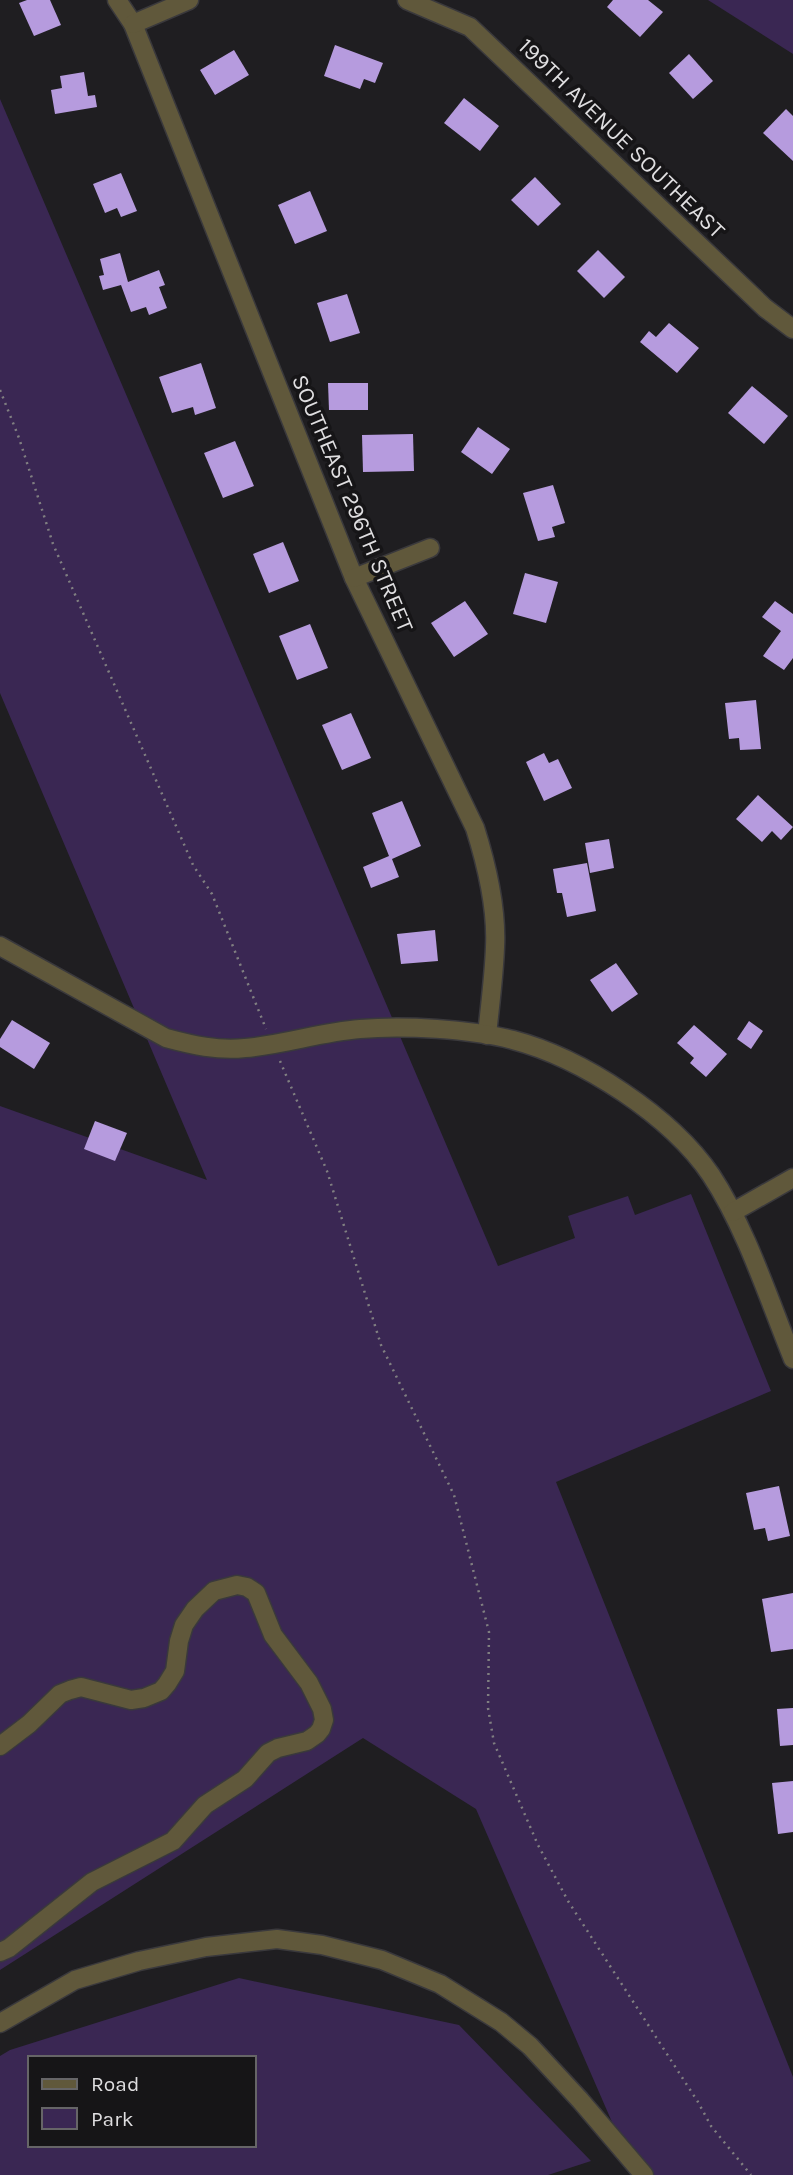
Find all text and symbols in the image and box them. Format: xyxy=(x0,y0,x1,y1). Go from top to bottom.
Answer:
street label: 199TH AVENUE SOUTHEAST xyxy=(513,33,731,244)
street label: SOUTHEAST 296TH STREET xyxy=(286,371,419,636)
legend xyxy=(28,2056,256,2147)
text: Road xyxy=(91,2072,139,2096)
text: Park xyxy=(91,2107,134,2131)

